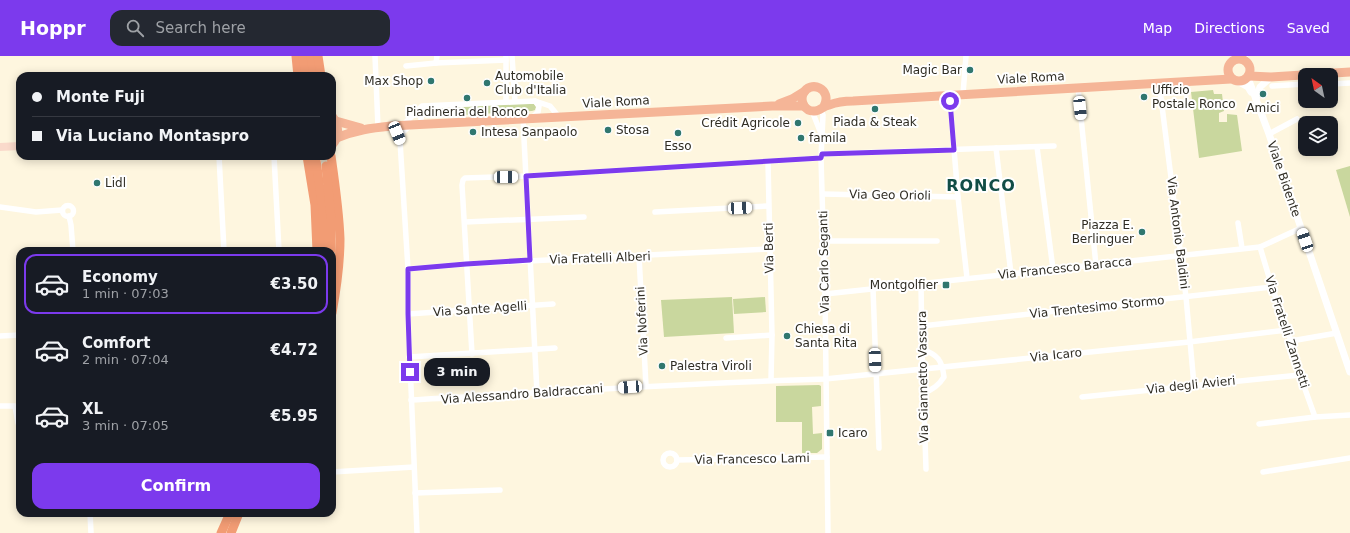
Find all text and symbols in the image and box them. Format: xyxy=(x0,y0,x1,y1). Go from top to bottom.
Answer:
search box xyxy=(110,10,390,46)
text: Hoppr xyxy=(20,17,86,39)
icon: search xyxy=(124,17,146,39)
text: Search here xyxy=(156,19,246,37)
text: Map xyxy=(1143,20,1172,36)
text: Directions xyxy=(1194,20,1265,36)
text: Saved xyxy=(1287,20,1330,36)
place label: Magic Bar xyxy=(902,63,962,77)
marker: Magic Bar xyxy=(965,65,975,75)
north arrow xyxy=(1298,68,1338,108)
map controls xyxy=(1298,68,1338,156)
place label: Automobile Club d'Italia xyxy=(495,69,566,97)
street label: Viale Roma xyxy=(997,69,1065,87)
place label: Max Shop xyxy=(364,74,423,88)
marker: Max Shop xyxy=(426,76,436,86)
marker: Automobile Club d'Italia xyxy=(482,78,492,88)
place label: Ufficio Postale Ronco xyxy=(1152,83,1236,111)
text: Monte Fuji xyxy=(56,88,145,106)
marker: Amici xyxy=(1258,89,1268,99)
route start xyxy=(941,92,959,110)
marker: Ufficio Postale Ronco xyxy=(1139,92,1149,102)
marker: Piadineria del Ronco xyxy=(462,93,472,103)
street label: Viale Roma xyxy=(582,93,650,111)
car xyxy=(1073,95,1087,121)
place label: Amici xyxy=(1246,101,1280,115)
marker: Piada & Steak xyxy=(870,104,880,114)
place label: Piadineria del Ronco xyxy=(406,105,528,119)
place label: Piada & Steak xyxy=(833,115,917,129)
place label: Crédit Agricole xyxy=(701,116,790,130)
button: layers xyxy=(1298,116,1338,156)
marker: Crédit Agricole xyxy=(793,118,803,128)
car xyxy=(387,120,407,146)
place label: Stosa xyxy=(616,123,649,137)
place label: Intesa Sanpaolo xyxy=(481,125,577,139)
marker: Stosa xyxy=(603,125,613,135)
text: Via Luciano Montaspro xyxy=(56,127,249,145)
marker: Intesa Sanpaolo xyxy=(468,127,478,137)
marker: Esso xyxy=(673,128,683,138)
place label: famila xyxy=(809,131,846,145)
marker: famila xyxy=(796,133,806,143)
place label: Esso xyxy=(664,139,692,153)
street label: Viale Bidente xyxy=(1264,139,1304,219)
car xyxy=(494,171,518,183)
place label: Lidl xyxy=(105,176,126,190)
district label: RONCO xyxy=(946,176,1016,195)
street label: Via Antonio Baldini xyxy=(1164,176,1192,290)
marker: Lidl xyxy=(92,178,102,188)
street label: Via Geo Orioli xyxy=(849,187,931,203)
car xyxy=(728,201,752,215)
street label: Via Carlo Seganti xyxy=(816,210,832,314)
place label: Piazza E. Berlinguer xyxy=(1072,218,1134,246)
street label: Via Berti xyxy=(762,222,776,274)
marker: Piazza E. Berlinguer xyxy=(1137,227,1147,237)
car xyxy=(1295,227,1315,253)
street label: Via Fratelli Alberi xyxy=(549,249,651,267)
street label: Via Francesco Baracca xyxy=(997,254,1133,282)
icon: car xyxy=(34,266,70,302)
text: Economy xyxy=(82,268,158,286)
street label: Via Fratelli Zannetti xyxy=(1262,274,1312,390)
text: €3.50 xyxy=(271,275,318,293)
place label: Montgolfier xyxy=(870,278,938,292)
marker: Montgolfier xyxy=(941,280,951,290)
text: 1 min · 07:03 xyxy=(82,286,169,301)
street label: Via Noferini xyxy=(633,286,651,356)
street label: Via Trentesimo Stormo xyxy=(1029,293,1165,321)
street label: Via Sante Agelli xyxy=(433,299,527,319)
street label: Via Giannetto Vassura xyxy=(915,311,931,443)
place label: Chiesa di Santa Rita xyxy=(795,322,857,350)
marker: Chiesa di Santa Rita xyxy=(782,331,792,341)
icon: car xyxy=(34,332,70,368)
text: Comfort xyxy=(82,334,150,352)
text: €4.72 xyxy=(271,341,318,359)
street label: Via Icaro xyxy=(1029,345,1083,365)
car xyxy=(869,348,881,372)
text: 2 min · 07:04 xyxy=(82,352,169,367)
callout: 3 min xyxy=(424,358,490,386)
place label: Palestra Viroli xyxy=(670,359,752,373)
marker: Palestra Viroli xyxy=(657,361,667,371)
route end xyxy=(401,363,419,381)
text: 3 min xyxy=(437,364,477,379)
street label: Via degli Avieri xyxy=(1146,373,1236,397)
car xyxy=(618,380,642,394)
street label: Via Alessandro Baldraccani xyxy=(440,381,604,407)
icon: car xyxy=(34,398,70,434)
text: XL xyxy=(82,400,103,418)
text: €5.95 xyxy=(271,407,318,425)
text: 3 min · 07:05 xyxy=(82,418,169,433)
place label: Icaro xyxy=(838,426,868,440)
marker: Icaro xyxy=(825,428,835,438)
street label: Via Francesco Lami xyxy=(694,451,810,467)
button: Confirm xyxy=(32,463,320,509)

